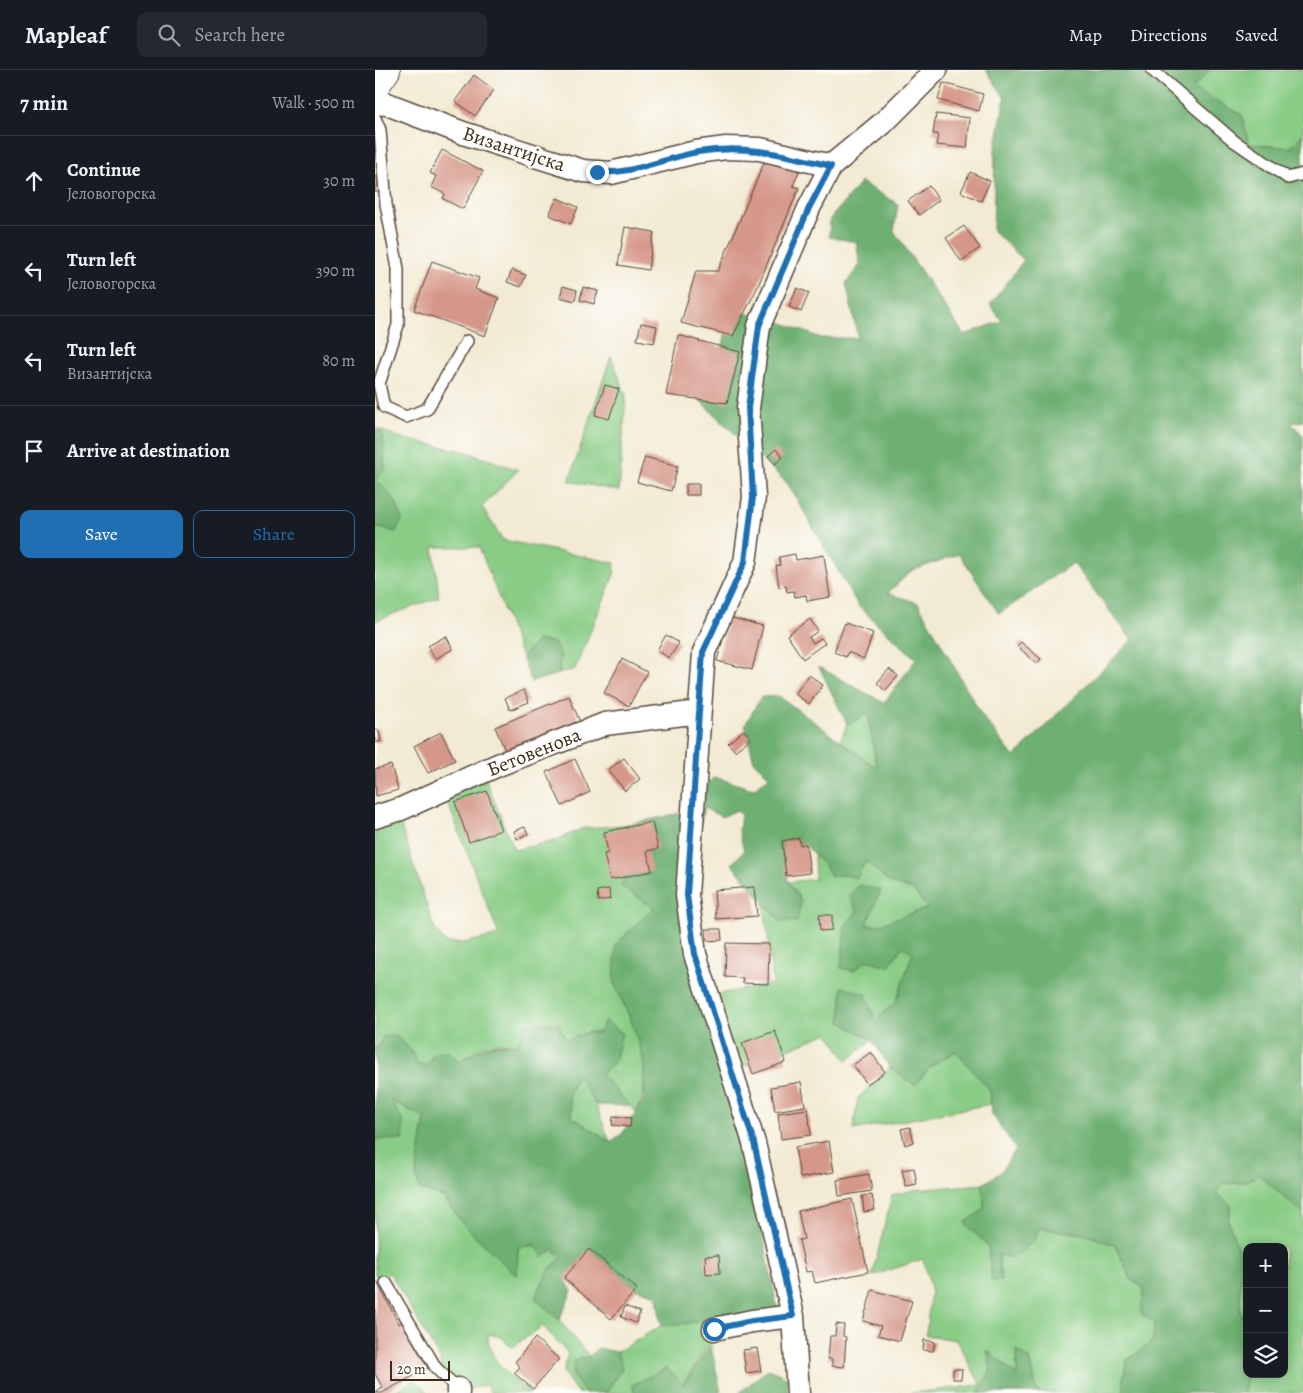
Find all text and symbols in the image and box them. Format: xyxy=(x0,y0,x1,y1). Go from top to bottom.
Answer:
search box xyxy=(137,12,487,57)
text: Mapleaf xyxy=(25,19,107,51)
icon: search xyxy=(155,21,183,49)
text: Search here xyxy=(195,22,285,48)
text: Map xyxy=(1069,23,1102,47)
text: Directions xyxy=(1130,23,1207,47)
text: Saved xyxy=(1235,23,1278,47)
text: 7 min xyxy=(20,89,68,117)
text: Walk · 500 m xyxy=(272,92,355,114)
street label: Византијска xyxy=(459,120,569,179)
text: Continue xyxy=(67,157,141,183)
route end xyxy=(586,161,609,184)
icon: ahead xyxy=(20,167,48,195)
text: 30 m xyxy=(323,170,355,192)
text: Јеловогорска xyxy=(67,183,156,205)
text: Turn left xyxy=(67,247,136,273)
icon: left xyxy=(20,257,48,285)
text: 390 m xyxy=(316,260,355,282)
text: Јеловогорска xyxy=(67,273,156,295)
text: Turn left xyxy=(67,337,136,363)
icon: left xyxy=(20,347,48,375)
text: 80 m xyxy=(322,350,355,372)
text: Византијска xyxy=(67,363,152,385)
icon: arrive xyxy=(20,437,48,465)
text: Arrive at destination xyxy=(67,438,230,464)
button: Save xyxy=(20,510,183,558)
button: Share xyxy=(193,510,355,558)
street label: Бетовенова xyxy=(483,721,586,783)
map controls xyxy=(1243,1243,1288,1378)
button: + xyxy=(1243,1243,1288,1288)
button: − xyxy=(1243,1288,1288,1333)
route start xyxy=(703,1318,726,1341)
button: layers xyxy=(1243,1333,1288,1378)
scale bar xyxy=(390,1358,450,1381)
text: 20 m xyxy=(397,1360,426,1379)

